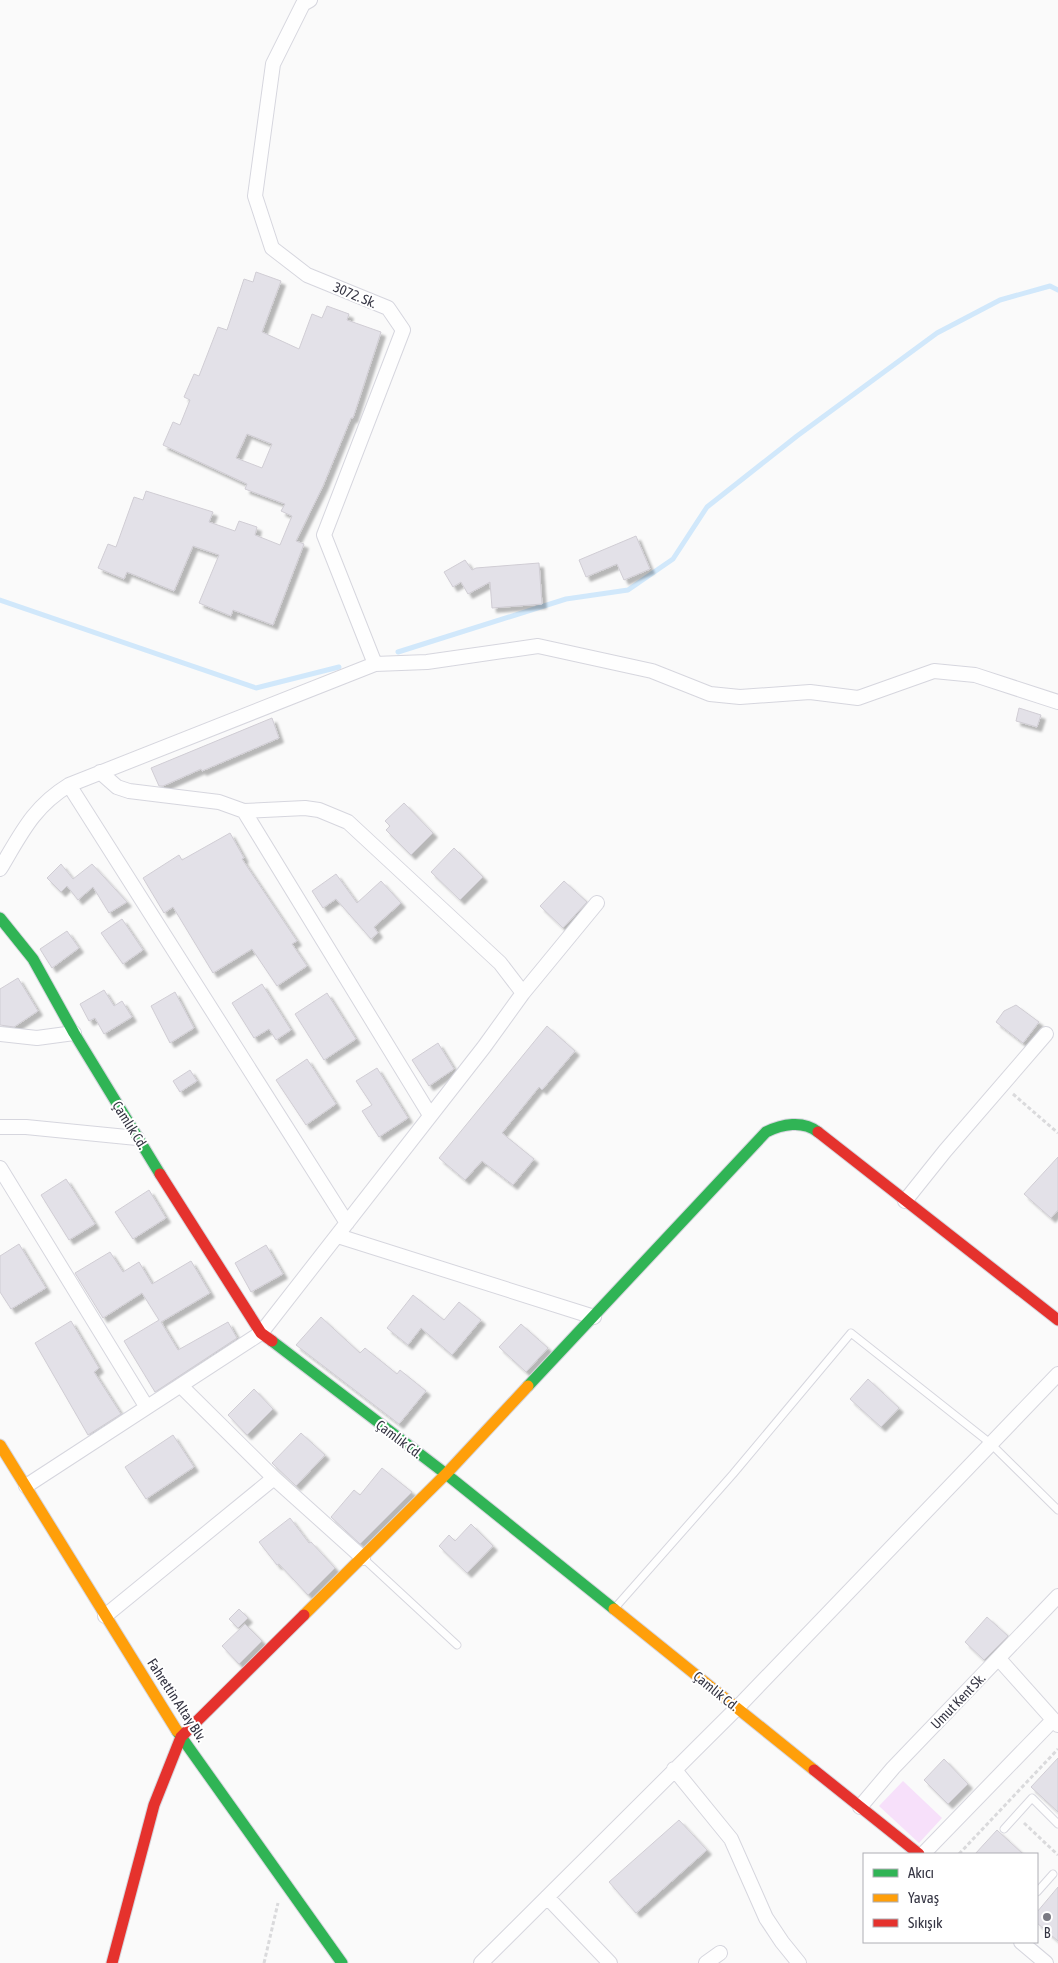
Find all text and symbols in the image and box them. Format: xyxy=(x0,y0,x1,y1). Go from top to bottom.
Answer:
street label: 3072. Sk. xyxy=(331,279,379,311)
street label: Çamlık Cd. xyxy=(109,1098,151,1152)
street label: Çamlık Cd. xyxy=(373,1417,425,1461)
street label: Fahrettin Altay Blv. xyxy=(144,1655,210,1745)
street label: Çamlık Cd. xyxy=(690,1668,742,1714)
street label: Umut Kent Sk. xyxy=(927,1670,989,1732)
legend xyxy=(863,1853,1038,1943)
text: Akıcı xyxy=(908,1864,934,1881)
text: Yavaş xyxy=(908,1889,939,1906)
marker: B xyxy=(1041,1911,1053,1923)
text: Sıkışık xyxy=(908,1914,943,1931)
place label: B xyxy=(1044,1925,1051,1941)

